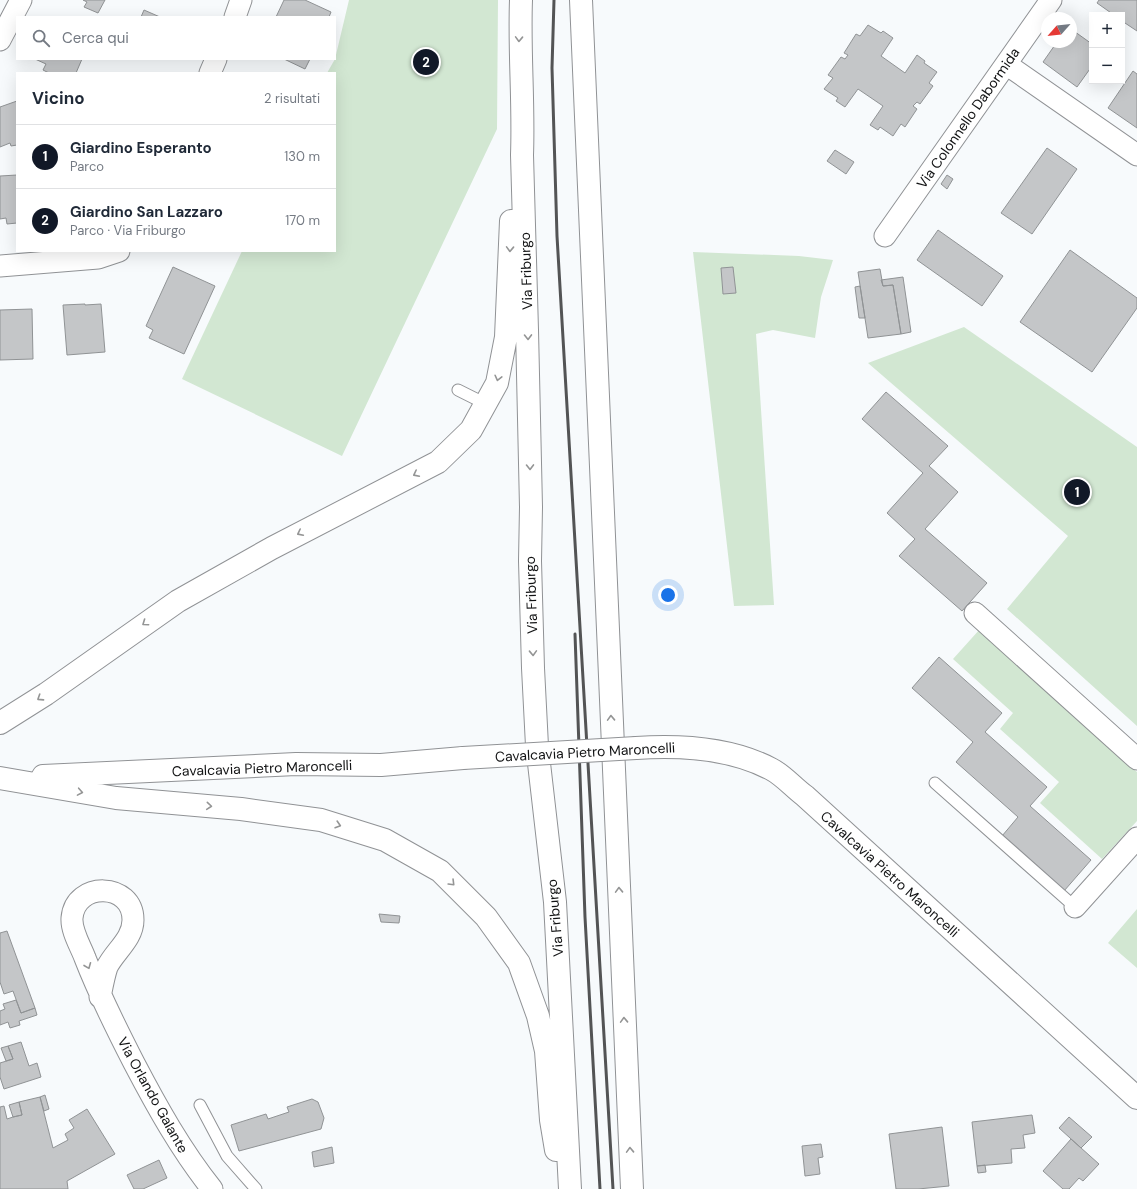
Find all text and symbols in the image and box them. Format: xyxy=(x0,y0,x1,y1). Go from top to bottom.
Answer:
north arrow xyxy=(1041,12,1077,48)
map controls xyxy=(1089,12,1125,84)
button: + xyxy=(1089,12,1125,48)
search box xyxy=(16,16,336,60)
icon: search xyxy=(30,27,52,49)
text: Cerca qui xyxy=(62,28,129,48)
one-way arrow xyxy=(515,36,524,42)
street label: Via Colonnello Dabormida xyxy=(912,44,1024,192)
pin: 2 xyxy=(413,47,439,77)
button: − xyxy=(1089,48,1125,84)
text: Vicino xyxy=(32,87,85,109)
text: 2 risultati xyxy=(264,90,320,107)
text: Giardino Esperanto xyxy=(70,138,212,158)
text: 1 xyxy=(43,148,47,165)
text: 130 m xyxy=(284,148,320,165)
text: Parco xyxy=(70,158,104,175)
text: Giardino San Lazzaro xyxy=(70,202,223,222)
text: 2 xyxy=(41,212,49,229)
text: 170 m xyxy=(285,212,320,229)
text: Parco · Via Friburgo xyxy=(70,222,186,239)
street label: Via Friburgo xyxy=(516,232,536,310)
one-way arrow xyxy=(505,246,514,252)
one-way arrow xyxy=(523,334,532,340)
one-way arrow xyxy=(494,375,502,381)
one-way arrow xyxy=(526,464,534,470)
one-way arrow xyxy=(412,469,420,476)
pin: 1 xyxy=(1064,477,1090,507)
one-way arrow xyxy=(297,528,304,536)
street label: Via Friburgo xyxy=(521,556,541,634)
your location xyxy=(658,585,678,605)
one-way arrow xyxy=(143,618,150,625)
one-way arrow xyxy=(529,650,537,656)
one-way arrow xyxy=(37,694,44,701)
one-way arrow xyxy=(607,715,616,721)
street label: Cavalcavia Pietro Maroncelli xyxy=(494,738,676,766)
street label: Cavalcavia Pietro Maroncelli xyxy=(172,756,352,780)
one-way arrow xyxy=(77,787,83,796)
one-way arrow xyxy=(206,802,212,811)
street label: Cavalcavia Pietro Maroncelli xyxy=(817,807,963,941)
one-way arrow xyxy=(334,820,341,829)
one-way arrow xyxy=(447,878,455,886)
street label: Via Friburgo xyxy=(543,878,567,958)
one-way arrow xyxy=(614,887,623,893)
one-way arrow xyxy=(83,962,91,969)
one-way arrow xyxy=(620,1017,628,1023)
street label: Via Orlando Galante xyxy=(114,1034,192,1156)
one-way arrow xyxy=(625,1147,634,1153)

